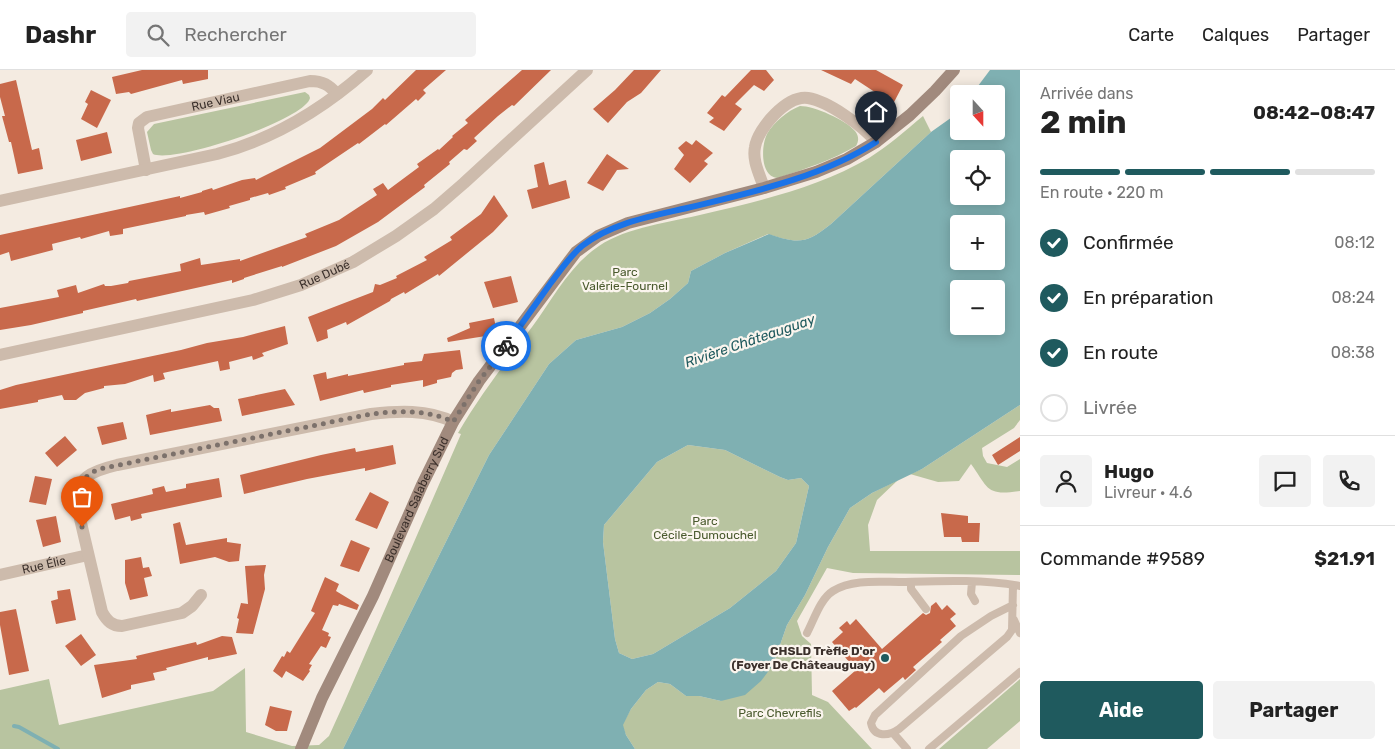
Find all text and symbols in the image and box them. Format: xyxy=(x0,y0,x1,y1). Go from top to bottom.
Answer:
search box xyxy=(126,12,476,57)
text: Dashr xyxy=(25,21,96,49)
icon: search xyxy=(144,21,172,49)
text: Rechercher xyxy=(184,23,287,46)
text: Carte xyxy=(1128,24,1174,46)
text: Calques xyxy=(1202,24,1269,46)
text: Partager xyxy=(1297,24,1370,46)
text: Arrivée dans xyxy=(1040,84,1133,103)
north arrow xyxy=(950,85,1005,140)
map controls xyxy=(950,85,1005,335)
street label: Rue Viau xyxy=(190,90,241,114)
pin xyxy=(855,91,897,142)
icon: home xyxy=(862,98,890,126)
text: 08:42–08:47 xyxy=(1253,101,1375,124)
text: 2 min xyxy=(1040,103,1127,141)
button: locate xyxy=(950,150,1005,205)
text: En route · 220 m xyxy=(1040,183,1163,202)
button: + xyxy=(950,215,1005,270)
icon: check xyxy=(1040,229,1068,257)
text: Confirmée xyxy=(1083,231,1174,254)
text: 08:12 xyxy=(1334,233,1375,252)
street label: Rue Dubé xyxy=(297,257,352,292)
park label: Parc Valérie-Fournel xyxy=(582,265,668,293)
button: − xyxy=(950,280,1005,335)
icon: check xyxy=(1040,284,1068,312)
text: En préparation xyxy=(1083,286,1213,309)
text: 08:24 xyxy=(1331,288,1375,307)
water label: Rivière Châteauguay xyxy=(683,310,819,371)
courier xyxy=(481,321,531,371)
icon: bike xyxy=(492,332,520,360)
icon: check xyxy=(1040,339,1068,367)
text: En route xyxy=(1083,341,1158,364)
text: 08:38 xyxy=(1331,343,1375,362)
text: Livrée xyxy=(1083,396,1137,419)
street label: Boulevard Salaberry Sud xyxy=(382,434,452,565)
button: person xyxy=(1040,455,1092,507)
button: chat xyxy=(1259,455,1311,507)
button: phone xyxy=(1323,455,1375,507)
text: Hugo xyxy=(1104,460,1154,483)
pin xyxy=(61,476,103,527)
icon: bag xyxy=(68,483,96,511)
text: Livreur · 4.6 xyxy=(1104,483,1192,502)
park label: Parc Cécile-Dumouchel xyxy=(653,514,757,542)
text: Commande #9589 xyxy=(1040,547,1205,570)
text: $21.91 xyxy=(1314,547,1375,570)
street label: Rue Élie xyxy=(21,553,67,577)
place label: CHSLD Trèfle D'or (Foyer De Châteauguay) xyxy=(731,644,876,672)
marker: CHSLD Trèfle D'or (Foyer De Châteauguay) xyxy=(879,652,891,664)
button: Aide xyxy=(1040,681,1203,739)
button: Partager xyxy=(1213,681,1375,739)
park label: Parc Chevrefils xyxy=(738,706,822,720)

